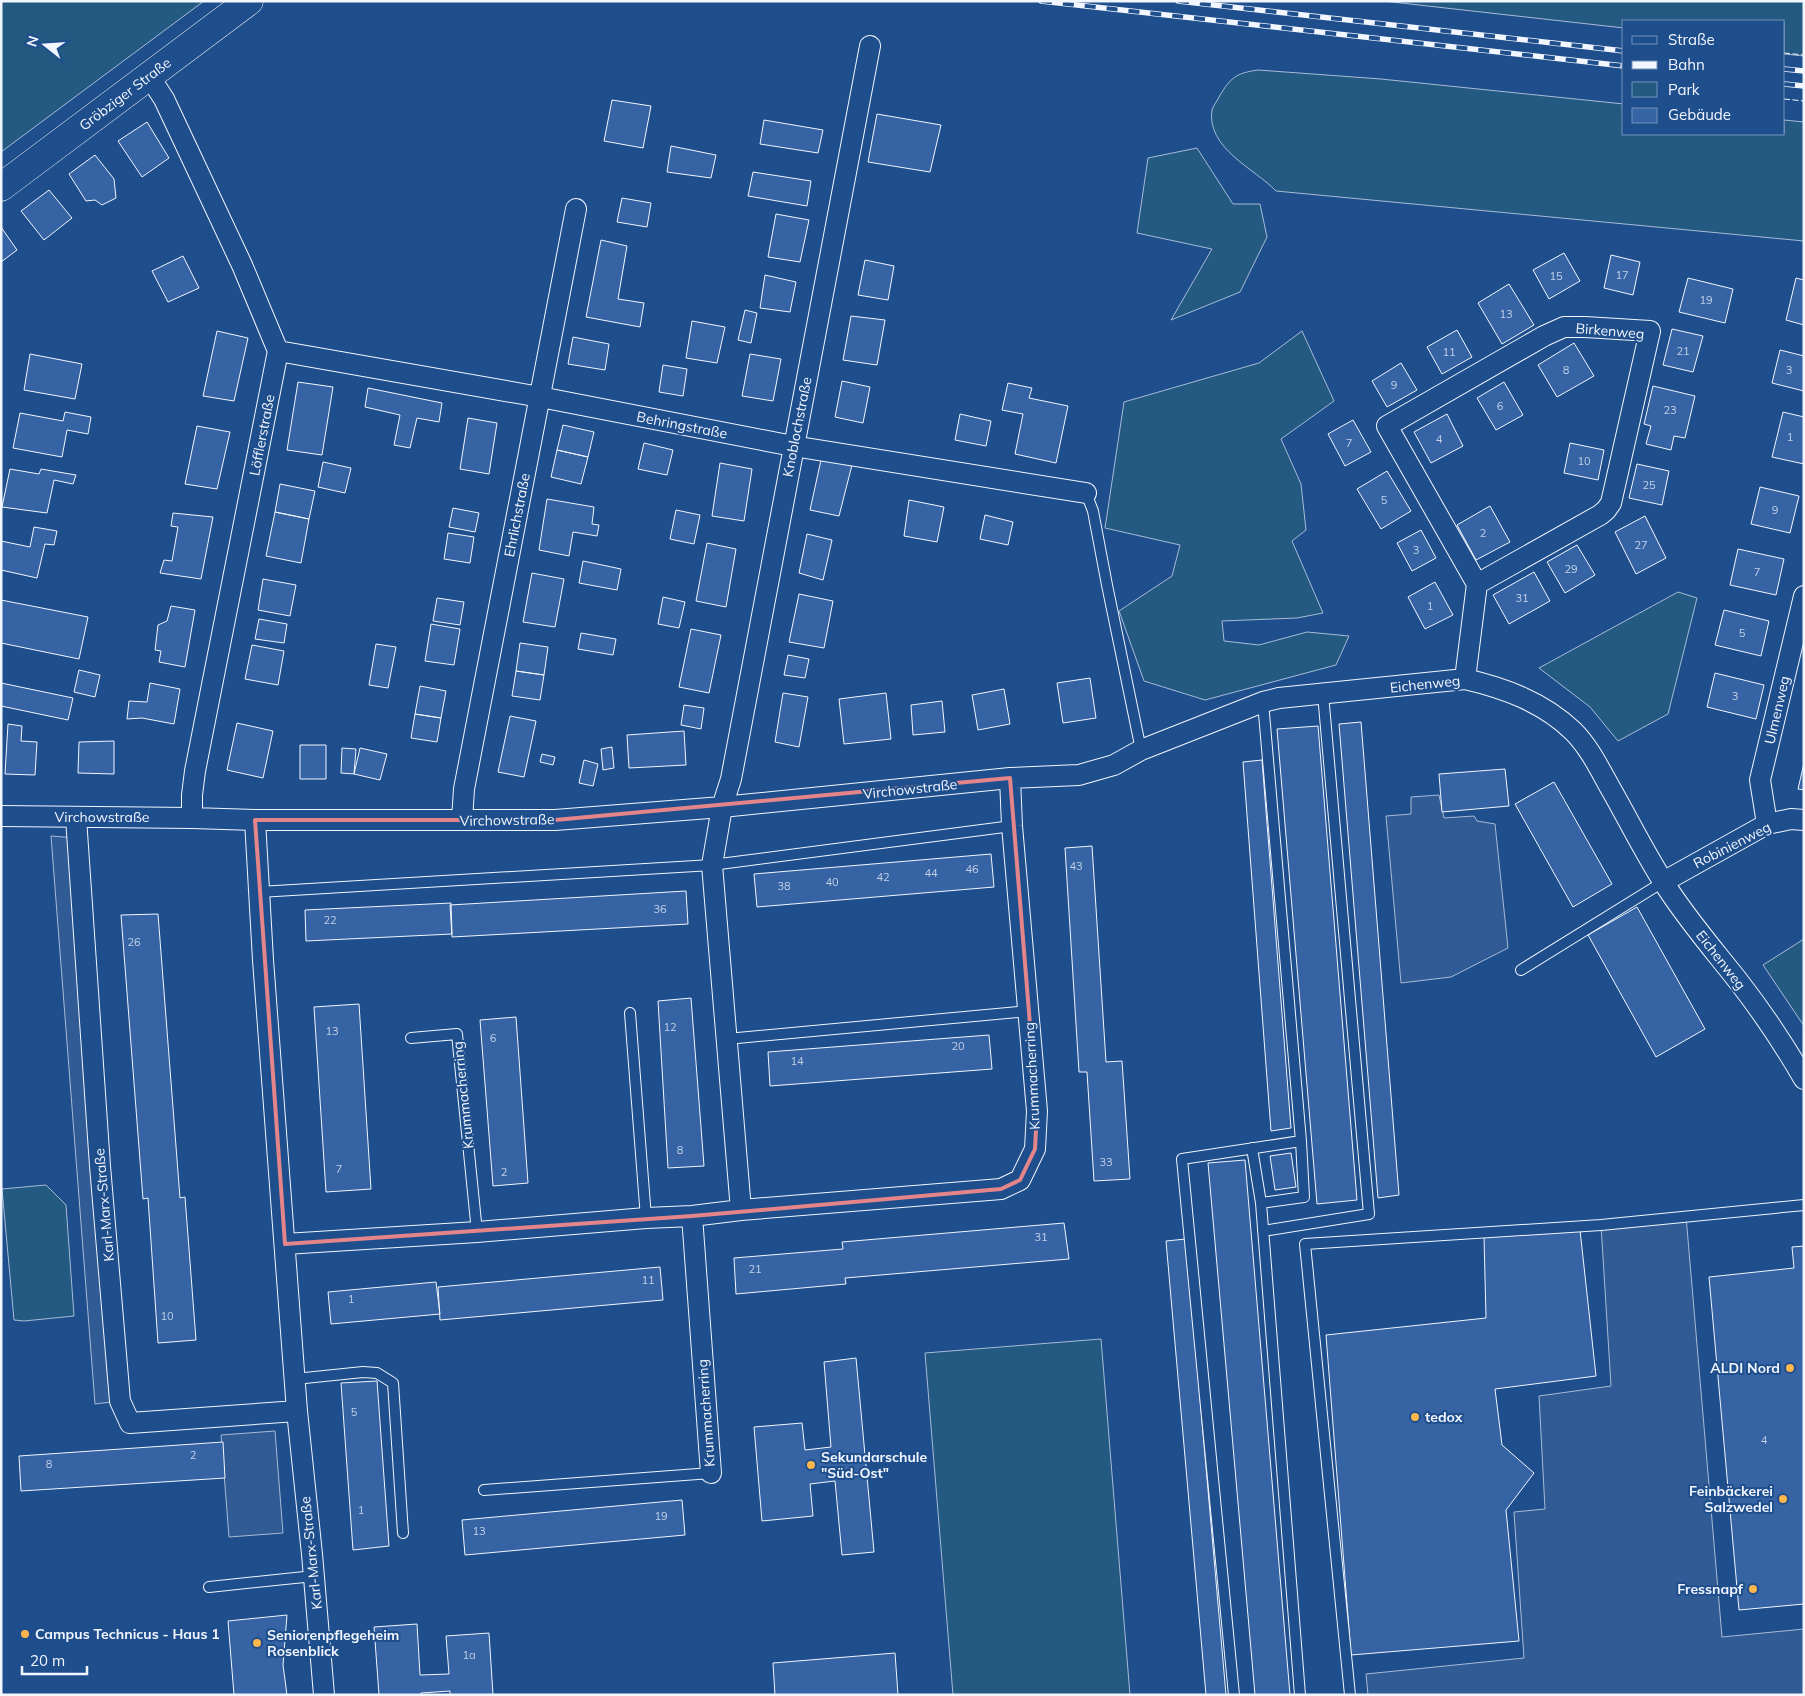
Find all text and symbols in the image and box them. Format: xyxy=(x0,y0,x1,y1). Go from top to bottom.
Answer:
north arrow xyxy=(20,20,70,70)
legend xyxy=(1622,20,1785,135)
text: Straße xyxy=(1668,30,1715,49)
text: N xyxy=(22,34,43,49)
street label: Gröbziger Straße xyxy=(75,54,175,134)
text: Bahn xyxy=(1668,55,1705,74)
text: Park xyxy=(1668,80,1700,99)
text: Gebäude xyxy=(1668,105,1731,124)
house number: 17 xyxy=(1615,268,1629,282)
house number: 15 xyxy=(1549,269,1563,283)
house number: 19 xyxy=(1699,293,1713,307)
house number: 13 xyxy=(1499,307,1513,321)
street label: Birkenweg xyxy=(1575,319,1645,343)
house number: 21 xyxy=(1676,344,1690,358)
house number: 11 xyxy=(1442,345,1456,359)
house number: 8 xyxy=(1563,363,1570,377)
house number: 3 xyxy=(1786,363,1792,377)
street label: Knoblochstraße xyxy=(778,375,816,479)
house number: 9 xyxy=(1391,378,1397,392)
street label: Löfflerstraße xyxy=(245,393,279,477)
house number: 6 xyxy=(1497,399,1504,413)
house number: 23 xyxy=(1663,403,1677,417)
street label: Behringstraße xyxy=(635,407,729,443)
house number: 1 xyxy=(1787,430,1793,444)
house number: 4 xyxy=(1436,432,1443,446)
house number: 7 xyxy=(1346,436,1352,450)
house number: 10 xyxy=(1577,454,1591,468)
street label: Ehrlichstraße xyxy=(500,472,534,558)
house number: 25 xyxy=(1642,478,1656,492)
house number: 5 xyxy=(1381,493,1388,507)
house number: 9 xyxy=(1772,503,1778,517)
house number: 2 xyxy=(1480,526,1487,540)
house number: 27 xyxy=(1634,538,1648,552)
house number: 3 xyxy=(1413,543,1419,557)
house number: 29 xyxy=(1564,562,1578,576)
house number: 7 xyxy=(1754,565,1760,579)
house number: 31 xyxy=(1515,591,1529,605)
house number: 1 xyxy=(1427,599,1433,613)
house number: 5 xyxy=(1739,626,1746,640)
street label: Eichenweg xyxy=(1389,671,1461,697)
street label: Ulmenweg xyxy=(1760,674,1794,746)
house number: 3 xyxy=(1732,689,1738,703)
street label: Virchowstraße xyxy=(862,775,958,803)
street label: Virchowstraße xyxy=(55,808,149,826)
street label: Virchowstraße xyxy=(459,810,555,830)
street label: Robinienweg xyxy=(1690,818,1774,872)
house number: 43 xyxy=(1069,859,1083,873)
house number: 46 xyxy=(965,862,979,876)
house number: 44 xyxy=(924,866,938,880)
house number: 42 xyxy=(876,870,890,884)
house number: 40 xyxy=(825,875,839,889)
house number: 38 xyxy=(777,879,791,893)
house number: 36 xyxy=(653,902,667,916)
house number: 22 xyxy=(323,913,337,927)
street label: Eichenweg xyxy=(1692,927,1750,993)
house number: 26 xyxy=(127,935,141,949)
house number: 12 xyxy=(663,1020,677,1034)
street label: Krummacherring xyxy=(1020,1022,1044,1130)
house number: 13 xyxy=(325,1024,339,1038)
house number: 6 xyxy=(490,1031,497,1045)
house number: 20 xyxy=(951,1039,965,1053)
street label: Krummacherring xyxy=(448,1040,478,1150)
house number: 14 xyxy=(790,1054,804,1068)
house number: 8 xyxy=(677,1143,684,1157)
street label: Karl-Marx-Straße xyxy=(90,1148,118,1262)
house number: 33 xyxy=(1099,1155,1113,1169)
house number: 7 xyxy=(336,1162,342,1176)
house number: 2 xyxy=(501,1165,508,1179)
house number: 31 xyxy=(1034,1230,1048,1244)
house number: 21 xyxy=(748,1262,762,1276)
house number: 11 xyxy=(641,1273,655,1287)
house number: 1 xyxy=(348,1292,354,1306)
house number: 10 xyxy=(160,1309,174,1323)
street label: Krummacherring xyxy=(693,1359,719,1467)
place label: ALDI Nord xyxy=(1710,1359,1780,1377)
marker: ALDI Nord xyxy=(1784,1362,1796,1374)
house number: 5 xyxy=(351,1405,358,1419)
place label: tedox xyxy=(1425,1408,1463,1426)
marker: tedox xyxy=(1409,1411,1421,1423)
house number: 4 xyxy=(1761,1433,1768,1447)
house number: 2 xyxy=(190,1448,197,1462)
place label: Sekundarschule "Süd-Ost" xyxy=(821,1448,928,1482)
house number: 8 xyxy=(46,1457,53,1471)
marker: Sekundarschule "Süd-Ost" xyxy=(805,1459,817,1471)
place label: Feinbäckerei Salzwedel xyxy=(1689,1482,1773,1516)
marker: Feinbäckerei Salzwedel xyxy=(1777,1493,1789,1505)
street label: Karl-Marx-Straße xyxy=(296,1496,326,1610)
house number: 1 xyxy=(358,1503,364,1517)
house number: 19 xyxy=(654,1509,668,1523)
house number: 13 xyxy=(472,1524,486,1538)
place label: Fressnapf xyxy=(1677,1580,1744,1598)
marker: Fressnapf xyxy=(1747,1583,1759,1595)
place label: Campus Technicus - Haus 1 xyxy=(35,1625,220,1643)
place label: Seniorenpflegeheim Rosenblick xyxy=(267,1626,399,1660)
marker: Campus Technicus - Haus 1 xyxy=(19,1628,31,1640)
marker: Seniorenpflegeheim Rosenblick xyxy=(251,1637,263,1649)
scale bar xyxy=(22,1644,88,1676)
house number: 1a xyxy=(462,1648,476,1662)
text: 20 m xyxy=(30,1651,65,1670)

